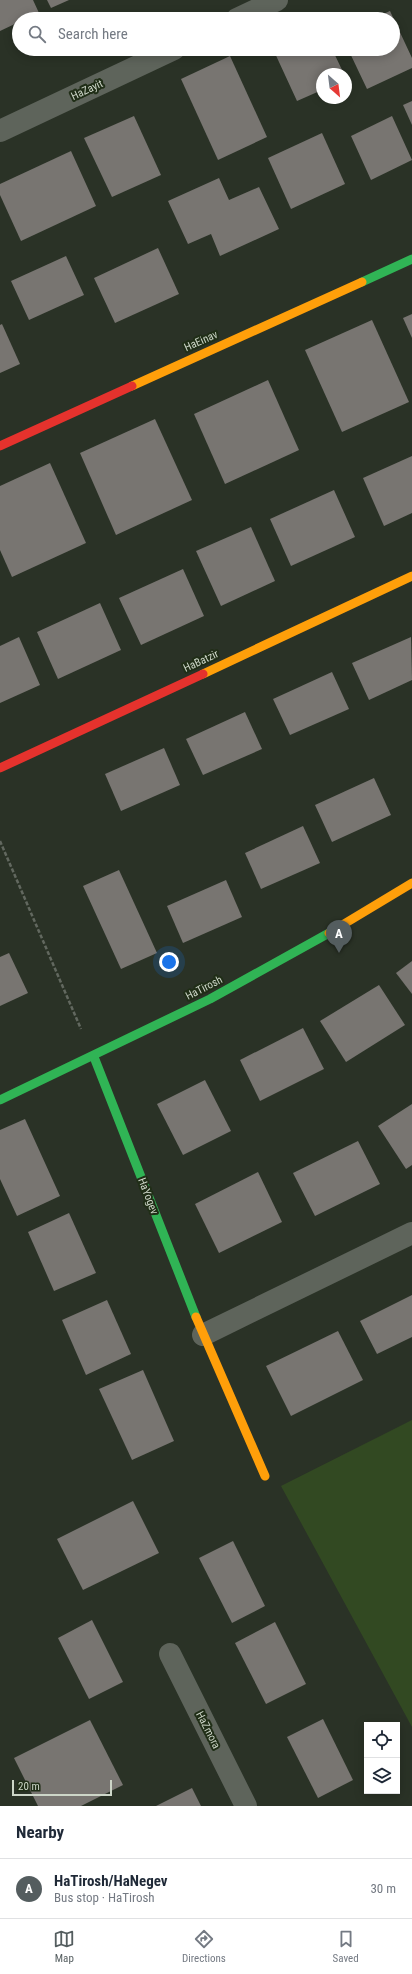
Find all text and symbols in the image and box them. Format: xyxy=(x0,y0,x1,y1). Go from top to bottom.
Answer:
search box xyxy=(12,12,400,56)
icon: search xyxy=(26,23,48,45)
text: Search here xyxy=(58,25,128,43)
north arrow xyxy=(316,68,352,104)
street label: HaZayit xyxy=(69,77,105,103)
street label: HaEinav xyxy=(182,328,220,354)
street label: HaBatzir xyxy=(181,647,221,675)
pin: A xyxy=(326,920,352,953)
your location xyxy=(159,952,179,972)
street label: HaTirosh xyxy=(183,973,225,1003)
street label: HaYogev xyxy=(135,1176,161,1216)
street label: HaZmora xyxy=(193,1709,223,1751)
map controls xyxy=(364,1722,400,1794)
button: locate xyxy=(364,1722,400,1758)
button: layers xyxy=(364,1758,400,1794)
scale bar xyxy=(12,1778,112,1797)
text: 20 m xyxy=(18,1780,40,1793)
text: Nearby xyxy=(16,1822,64,1842)
text: HaTirosh/HaNegev xyxy=(54,1872,168,1890)
text: A xyxy=(25,1881,33,1896)
text: 30 m xyxy=(370,1881,396,1896)
text: Bus stop · HaTirosh xyxy=(54,1890,155,1905)
tab: Map xyxy=(53,1928,75,1965)
tab: Directions xyxy=(182,1928,226,1965)
tab: Saved xyxy=(333,1928,359,1965)

